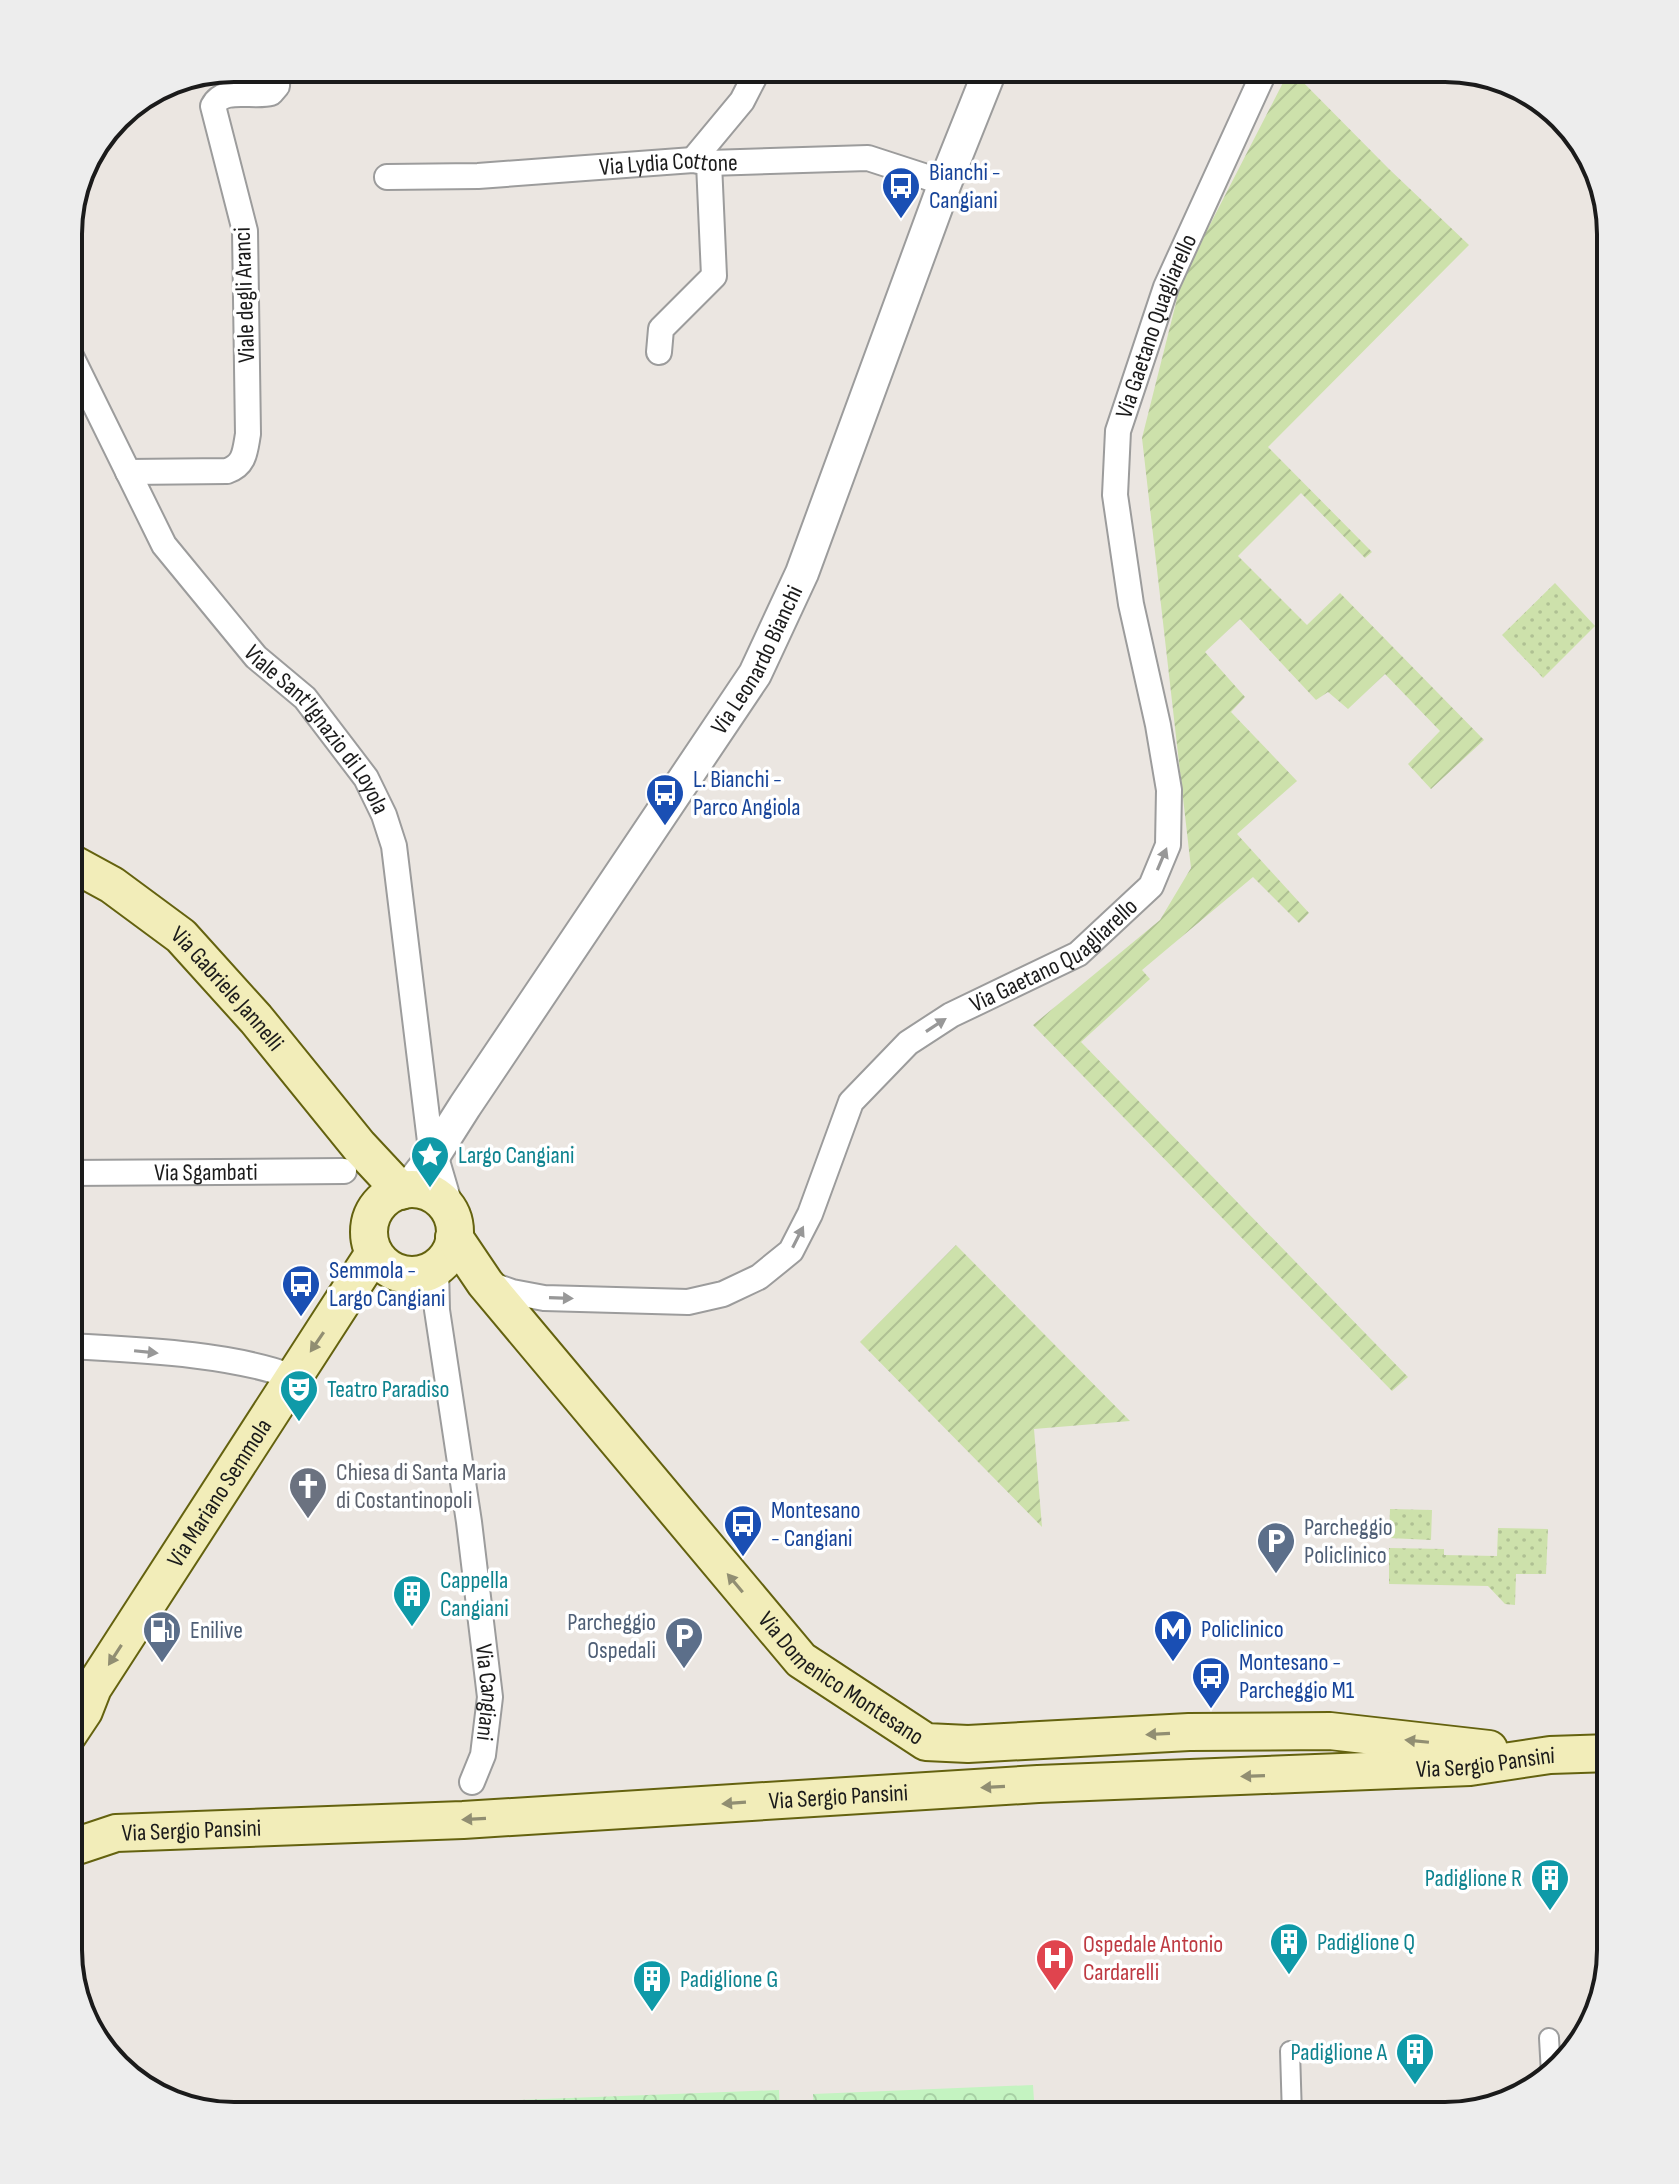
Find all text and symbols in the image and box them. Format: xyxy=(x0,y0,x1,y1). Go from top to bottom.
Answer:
street label: Via Lydia Cottone xyxy=(598,146,738,182)
place label: Bianchi - Cangiani xyxy=(929,158,1001,215)
bus stop icon: Bianchi - Cangiani xyxy=(880,165,922,220)
street label: Viale degli Aranci xyxy=(228,227,261,363)
street label: Via Gaetano Quagliarello xyxy=(1109,230,1203,422)
street label: Via Leonardo Bianchi xyxy=(705,581,809,740)
street label: Viale Sant'Ignazio di Loyola xyxy=(237,639,395,819)
place label: L. Bianchi - Parco Angiola xyxy=(693,765,801,822)
bus stop icon: L. Bianchi - Parco Angiola xyxy=(644,772,686,827)
one-way arrow xyxy=(1156,848,1169,871)
street label: Via Gaetano Quagliarello xyxy=(965,892,1144,1019)
street label: Via Gabriele Jannelli xyxy=(165,920,290,1057)
one-way arrow xyxy=(925,1018,946,1033)
place icon: Largo Cangiani xyxy=(409,1134,451,1189)
place label: Largo Cangiani xyxy=(458,1141,574,1170)
street label: Via Sgambati xyxy=(154,1158,258,1187)
one-way arrow xyxy=(792,1226,805,1249)
place label: Semmola - Largo Cangiani xyxy=(329,1256,445,1313)
bus stop icon: Semmola - Largo Cangiani xyxy=(280,1263,322,1318)
one-way arrow xyxy=(549,1292,574,1305)
one-way arrow xyxy=(310,1332,325,1353)
one-way arrow xyxy=(134,1346,159,1359)
theatre icon: Teatro Paradiso xyxy=(278,1368,320,1423)
place label: Teatro Paradiso xyxy=(327,1375,450,1404)
street label: Via Mariano Semmola xyxy=(161,1413,278,1573)
place label: Chiesa di Santa Maria di Costantinopoli xyxy=(336,1458,506,1515)
church icon: Chiesa di Santa Maria di Costantinopoli xyxy=(287,1465,329,1520)
place label: Montesano - Cangiani xyxy=(771,1496,860,1553)
bus stop icon: Montesano - Cangiani xyxy=(722,1503,764,1558)
place label: Parcheggio Policlinico xyxy=(1304,1513,1393,1570)
parking icon: Parcheggio Policlinico xyxy=(1255,1520,1297,1575)
place label: Cappella Cangiani xyxy=(440,1566,509,1623)
building icon: Cappella Cangiani xyxy=(391,1573,433,1628)
one-way arrow xyxy=(727,1573,744,1593)
street label: Via Domenico Montesano xyxy=(752,1606,929,1752)
place label: Parcheggio Ospedali xyxy=(567,1608,656,1665)
metro station icon: Policlinico xyxy=(1152,1608,1194,1663)
fuel station icon: Enilive xyxy=(141,1609,183,1664)
parking icon: Parcheggio Ospedali xyxy=(663,1615,705,1670)
place label: Policlinico xyxy=(1201,1615,1284,1644)
place label: Enilive xyxy=(190,1616,243,1645)
street label: Via Cangiani xyxy=(469,1642,504,1742)
one-way arrow xyxy=(108,1644,122,1666)
place label: Montesano - Parcheggio M1 xyxy=(1239,1648,1355,1705)
bus stop icon: Montesano - Parcheggio M1 xyxy=(1190,1655,1232,1710)
one-way arrow xyxy=(1145,1727,1170,1740)
one-way arrow xyxy=(1404,1734,1429,1747)
street label: Via Sergio Pansini xyxy=(1415,1741,1555,1784)
one-way arrow xyxy=(1240,1769,1265,1782)
street label: Via Sergio Pansini xyxy=(768,1778,909,1816)
one-way arrow xyxy=(980,1781,1005,1794)
one-way arrow xyxy=(721,1797,746,1810)
one-way arrow xyxy=(461,1813,486,1826)
street label: Via Sergio Pansini xyxy=(121,1814,262,1848)
building icon: Padiglione R xyxy=(1529,1857,1571,1912)
place label: Padiglione R xyxy=(1425,1864,1522,1893)
building icon: Padiglione Q xyxy=(1268,1921,1310,1976)
place label: Padiglione Q xyxy=(1317,1928,1415,1957)
place label: Ospedale Antonio Cardarelli xyxy=(1083,1930,1223,1987)
hospital icon: Ospedale Antonio Cardarelli xyxy=(1034,1937,1076,1992)
building icon: Padiglione G xyxy=(631,1958,673,2013)
place label: Padiglione G xyxy=(680,1965,778,1994)
building icon: Padiglione A xyxy=(1394,2031,1436,2086)
place label: Padiglione A xyxy=(1290,2038,1388,2067)

